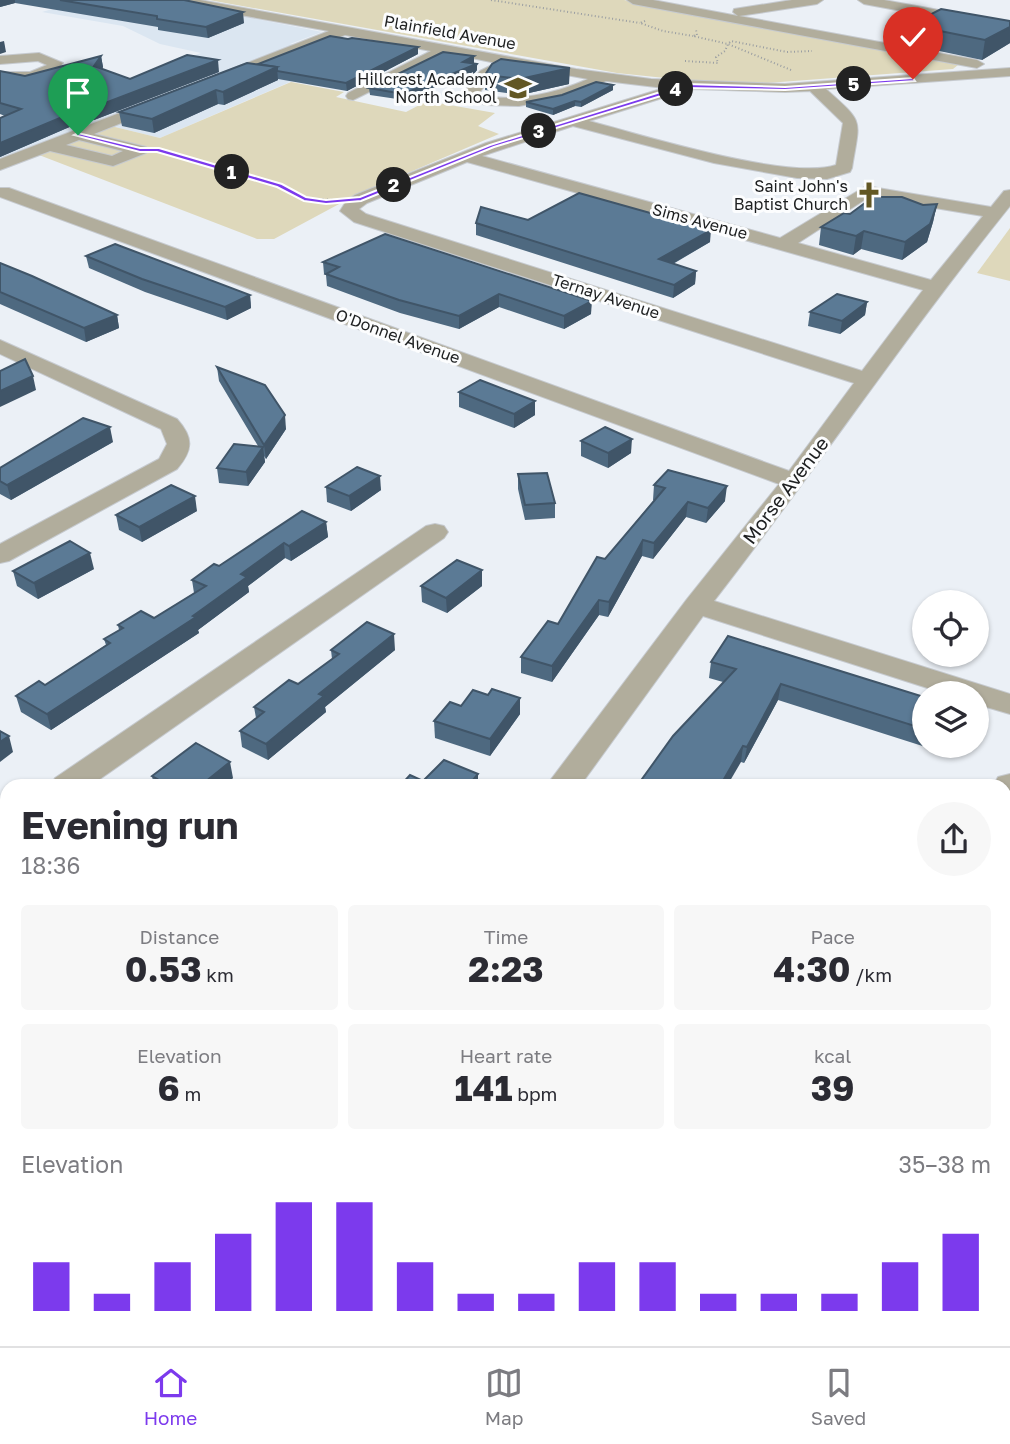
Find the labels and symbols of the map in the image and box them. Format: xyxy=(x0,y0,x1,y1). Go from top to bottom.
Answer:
pin xyxy=(883,7,943,79)
street label: Plainfield Avenue xyxy=(383,11,517,53)
pin xyxy=(48,63,108,135)
pin: 5 xyxy=(836,66,872,102)
place label: Hillcrest Academy North School xyxy=(357,69,497,107)
pin: 4 xyxy=(658,72,694,106)
school or university icon: Hillcrest Academy North School xyxy=(503,73,533,103)
pin: 3 xyxy=(522,114,556,148)
pin: 1 xyxy=(215,154,250,190)
pin: 2 xyxy=(376,168,412,202)
place label: Saint John's Baptist Church xyxy=(734,176,848,214)
church icon: Saint John's Baptist Church xyxy=(854,180,884,210)
street label: Sims Avenue xyxy=(650,199,750,243)
street label: Ternay Avenue xyxy=(550,269,662,323)
street label: O'Donnel Avenue xyxy=(333,304,463,368)
street label: Morse Avenue xyxy=(737,432,833,548)

